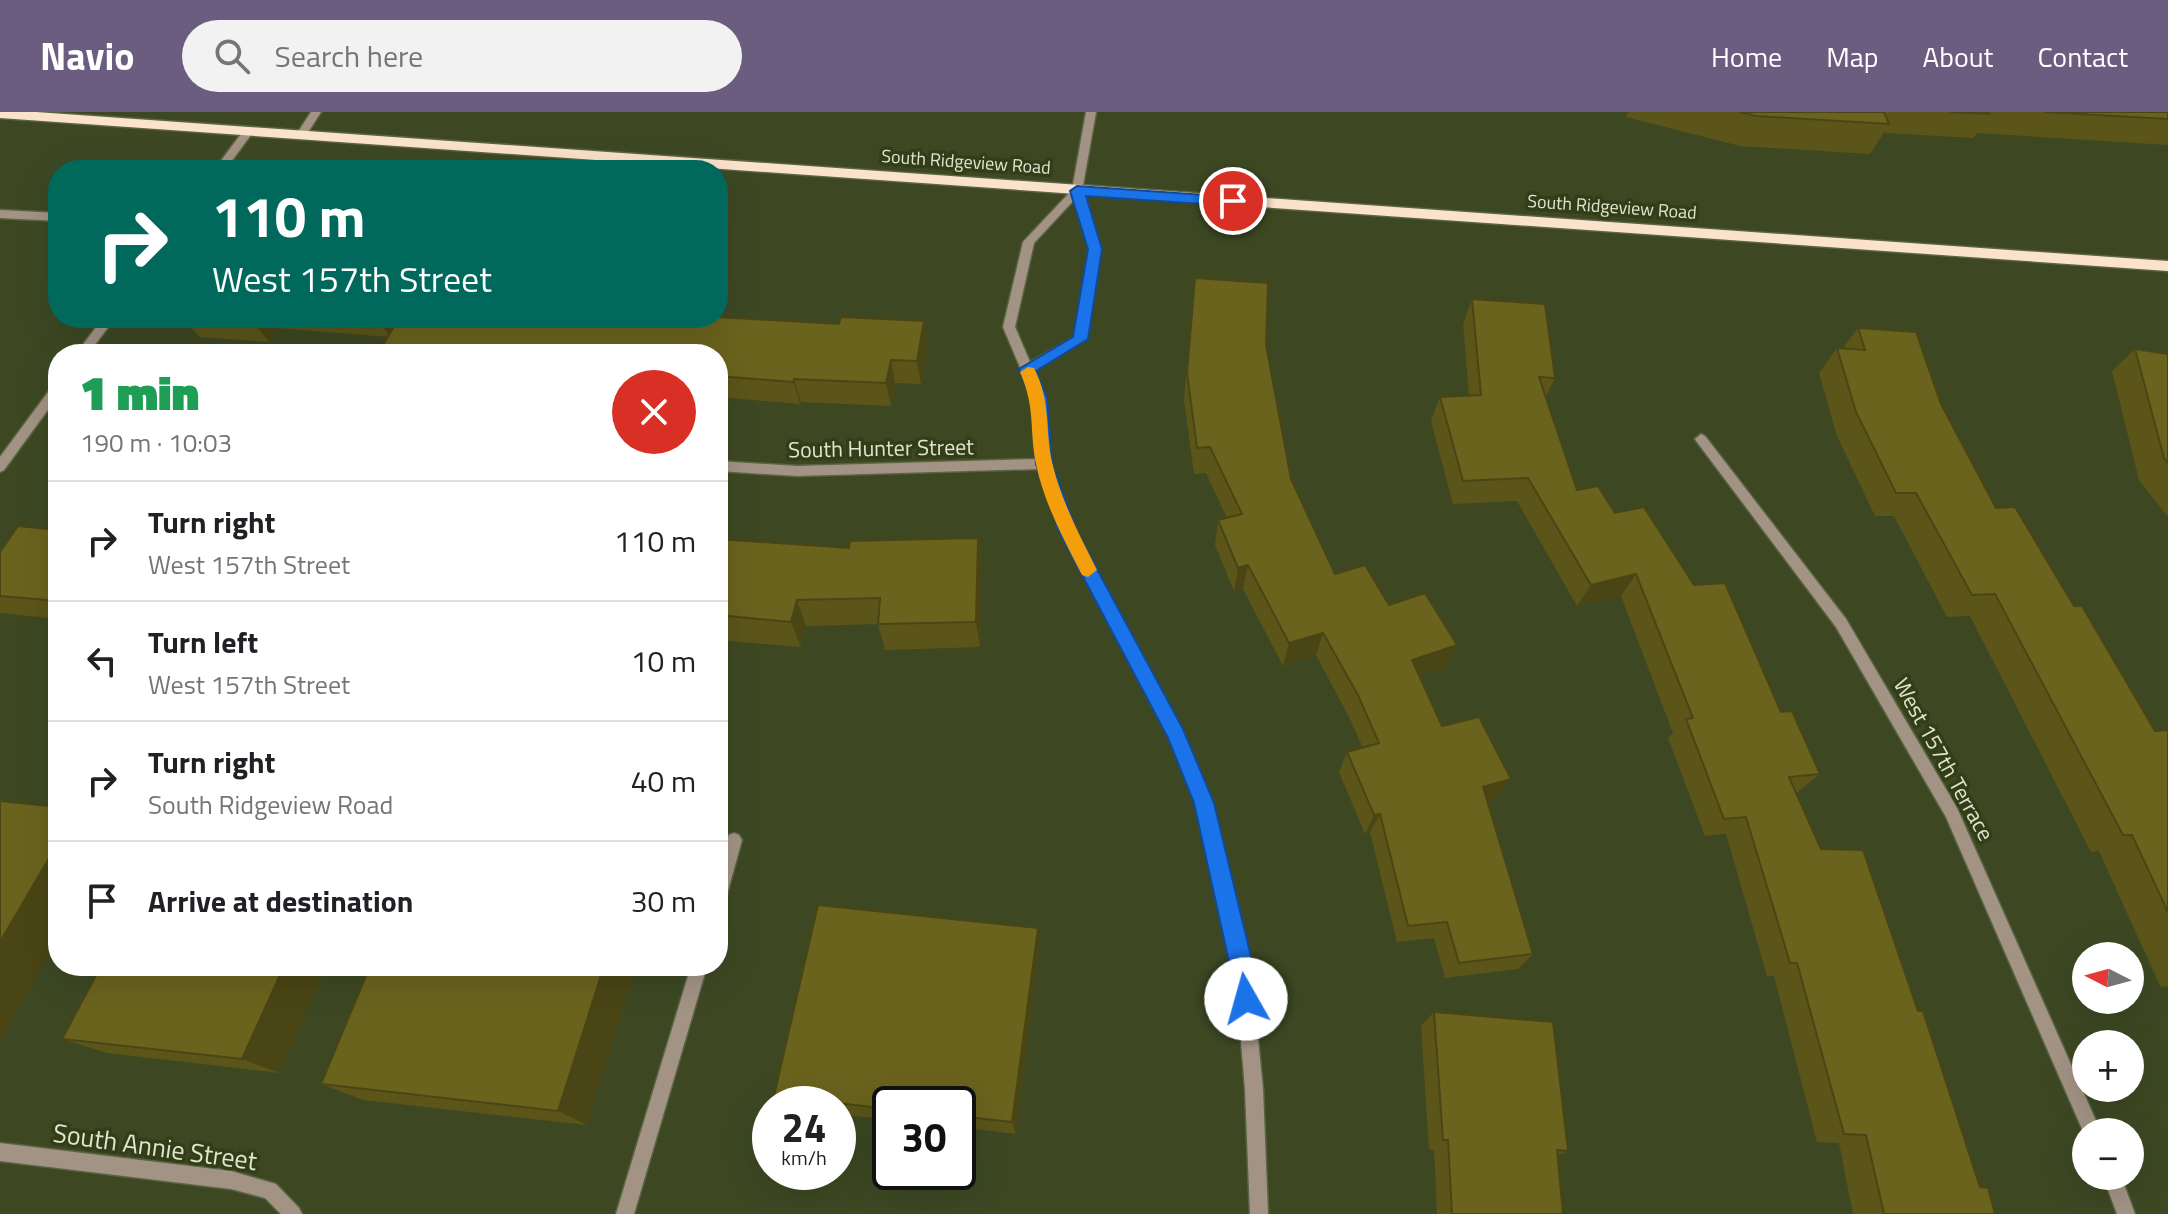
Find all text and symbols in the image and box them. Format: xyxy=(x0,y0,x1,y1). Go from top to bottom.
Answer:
search box xyxy=(182,20,742,92)
text: Navio xyxy=(40,27,134,85)
text: Search here xyxy=(274,33,423,79)
icon: search xyxy=(210,34,254,78)
text: Home xyxy=(1711,35,1782,78)
text: Map xyxy=(1826,35,1879,78)
text: About xyxy=(1923,35,1993,78)
text: Contact xyxy=(2037,35,2128,78)
street label: South Ridgeview Road xyxy=(880,142,1052,181)
pin xyxy=(1199,167,1267,235)
text: 110 m xyxy=(212,174,365,259)
icon: arrive xyxy=(1211,179,1255,223)
street label: South Ridgeview Road xyxy=(1526,187,1698,226)
icon: right xyxy=(80,192,184,296)
text: West 157th Street xyxy=(212,251,492,306)
text: 1 min xyxy=(80,356,199,429)
button: close xyxy=(612,370,696,454)
text: 190 m · 10:03 xyxy=(80,423,232,462)
street label: South Hunter Street xyxy=(788,429,974,467)
text: Turn right xyxy=(148,499,276,545)
text: 110 m xyxy=(614,518,696,564)
icon: right xyxy=(80,519,124,563)
text: West 157th Street xyxy=(148,545,350,584)
text: Turn left xyxy=(148,619,258,665)
text: 10 m xyxy=(631,638,696,684)
icon: left xyxy=(80,639,124,683)
text: West 157th Street xyxy=(148,665,350,704)
street label: West 157th Terrace xyxy=(1885,671,2003,847)
text: Turn right xyxy=(148,739,276,785)
text: 40 m xyxy=(631,758,696,804)
icon: right xyxy=(80,759,124,803)
text: South Ridgeview Road xyxy=(148,785,393,824)
text: Arrive at destination xyxy=(148,878,413,924)
text: 30 m xyxy=(631,878,696,924)
icon: arrive xyxy=(80,879,124,923)
north arrow xyxy=(2072,942,2144,1014)
map controls xyxy=(2072,942,2144,1190)
position arrow xyxy=(1204,957,1288,1041)
button: + xyxy=(2072,1030,2144,1102)
speed limit sign: 30 xyxy=(872,1086,976,1190)
text: 24 xyxy=(782,1097,826,1158)
street label: South Annie Street xyxy=(51,1113,260,1180)
button: − xyxy=(2072,1118,2144,1190)
text: km/h xyxy=(781,1142,827,1173)

